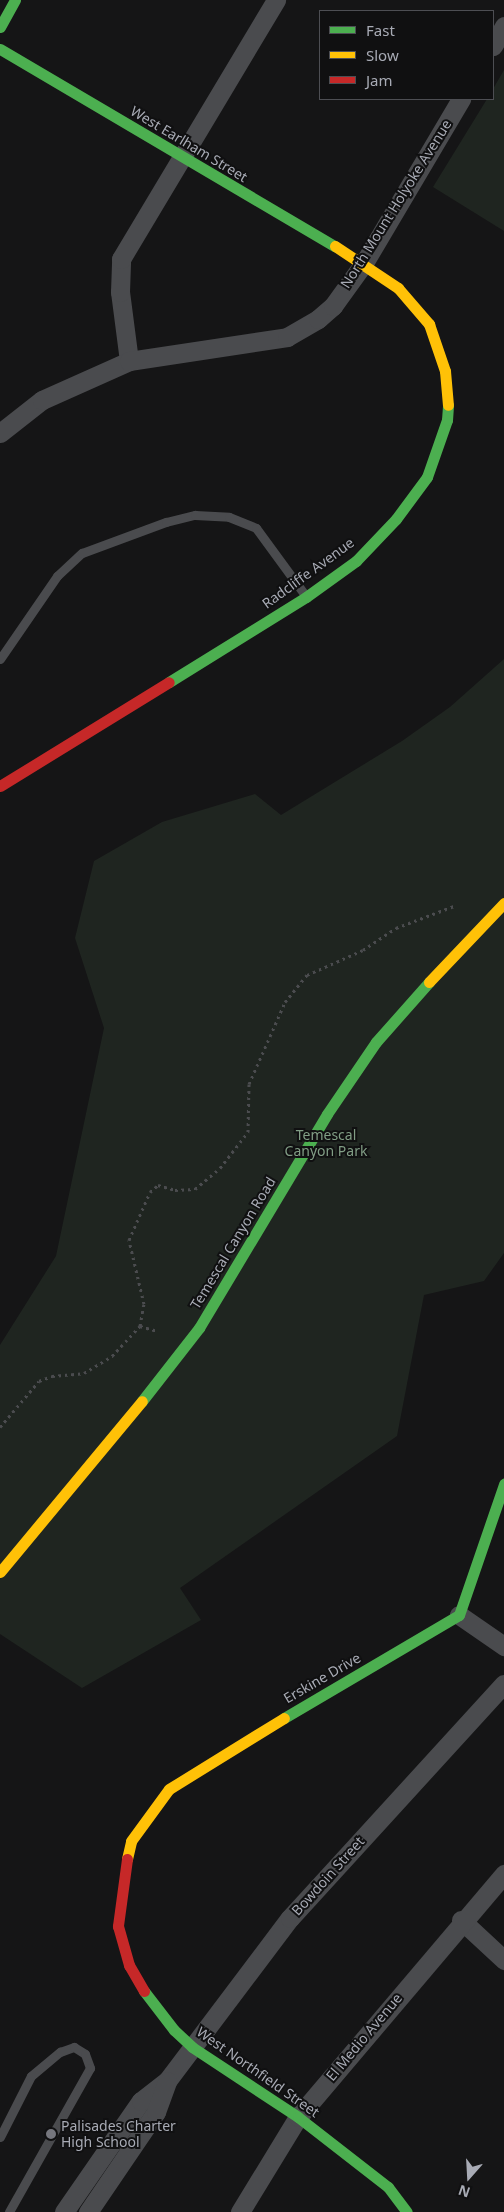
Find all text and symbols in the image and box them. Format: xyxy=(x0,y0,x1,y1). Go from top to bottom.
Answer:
legend xyxy=(319,10,494,100)
text: Fast xyxy=(366,20,395,40)
text: Slow xyxy=(366,45,399,65)
text: Jam xyxy=(366,70,393,90)
street label: West Earlham Street xyxy=(128,102,250,186)
street label: North Mount Holyoke Avenue xyxy=(337,117,455,291)
street label: Radcliffe Avenue xyxy=(259,534,357,612)
park label: Temescal Canyon Park xyxy=(285,1127,367,1160)
street label: Temescal Canyon Road xyxy=(187,1174,279,1312)
street label: Erskine Drive xyxy=(280,1649,364,1707)
street label: Bowdoin Street xyxy=(288,1833,368,1919)
street label: El Medio Avenue xyxy=(322,1990,406,2084)
street label: West Northfield Street xyxy=(193,2023,323,2121)
place label: Palisades Charter High School xyxy=(61,2118,176,2150)
marker: Palisades Charter High School xyxy=(45,2128,57,2140)
north arrow xyxy=(444,2152,494,2202)
text: N xyxy=(455,2181,472,2202)

